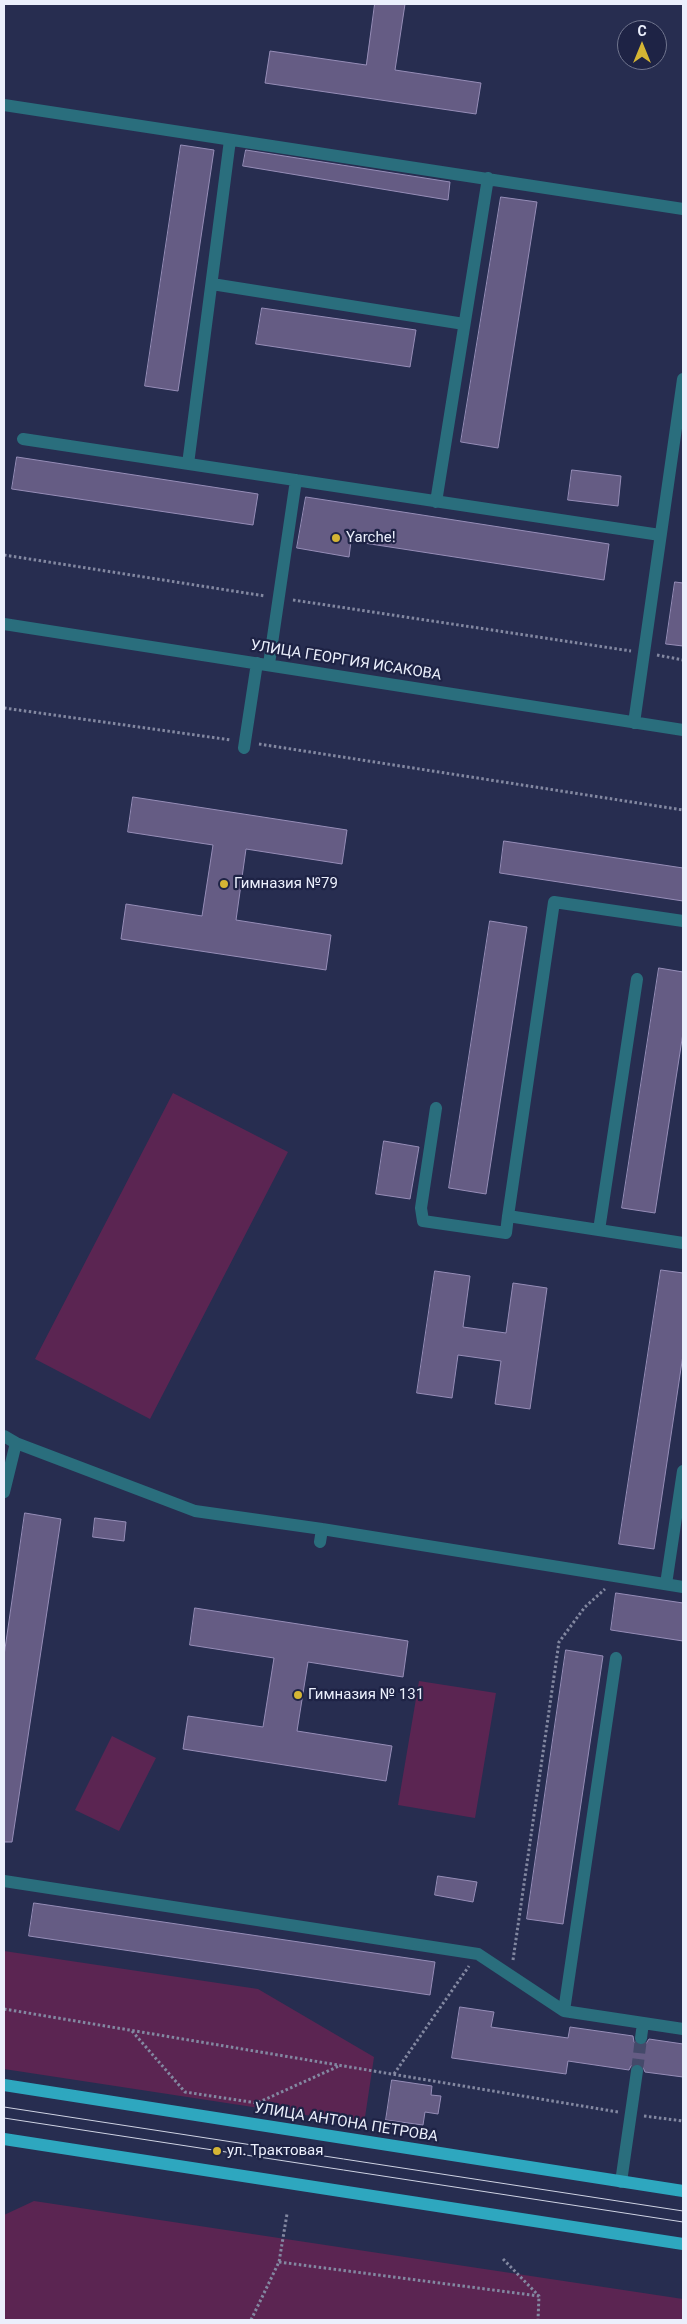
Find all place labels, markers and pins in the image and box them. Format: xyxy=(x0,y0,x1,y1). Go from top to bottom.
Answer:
place label: Yarche! xyxy=(346,529,396,547)
marker: Yarche! xyxy=(330,532,342,544)
place label: Гимназия №79 xyxy=(234,875,338,893)
marker: Гимназия №79 xyxy=(218,878,230,890)
place label: Гимназия № 131 xyxy=(308,1686,424,1704)
marker: Гимназия № 131 xyxy=(292,1689,304,1701)
place label: ул. Трактовая xyxy=(227,2142,323,2160)
marker: ул. Трактовая xyxy=(211,2145,223,2157)

